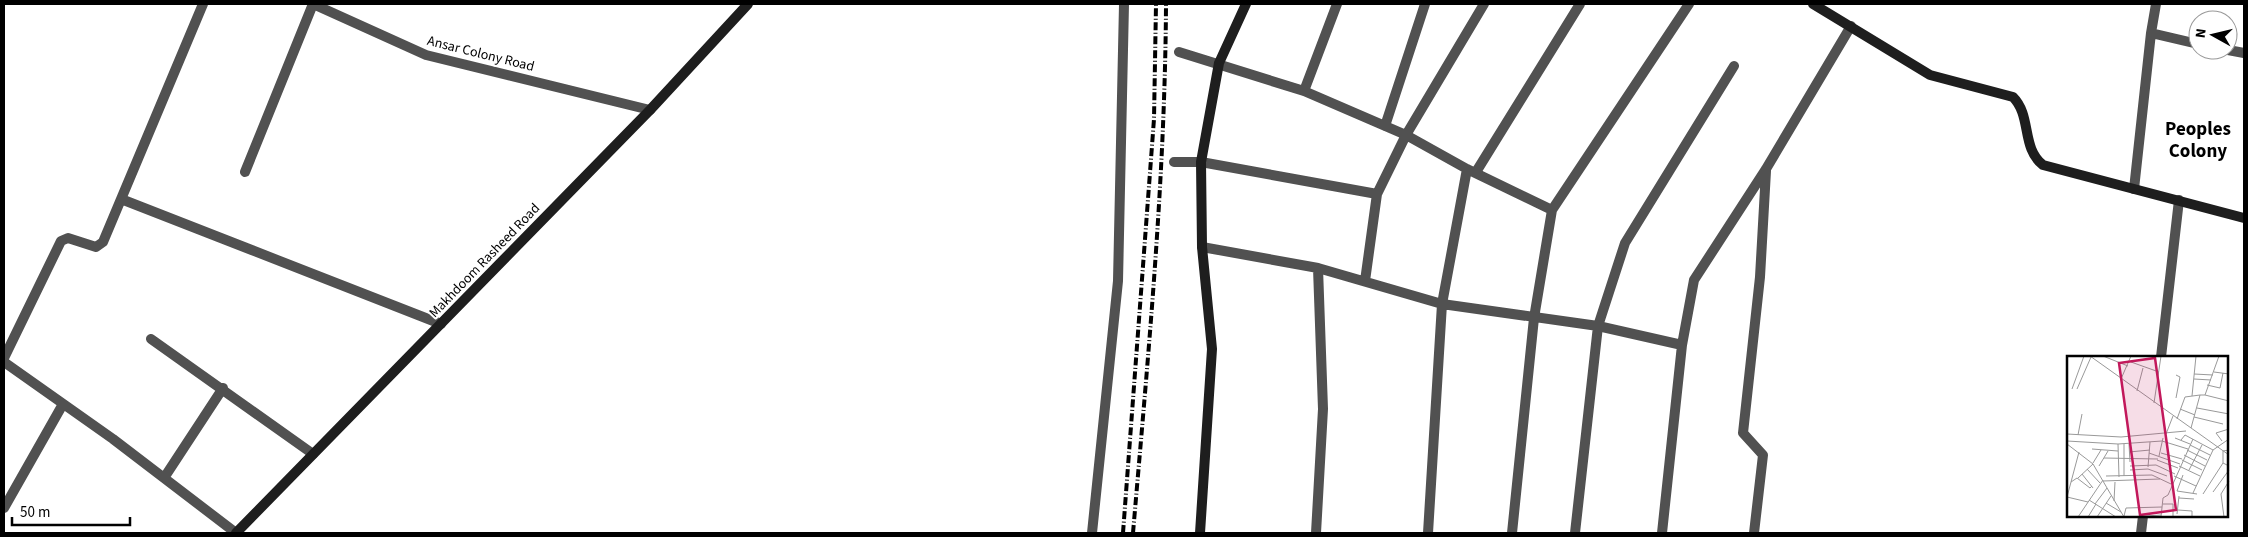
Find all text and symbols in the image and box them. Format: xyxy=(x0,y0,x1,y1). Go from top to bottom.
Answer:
north arrow xyxy=(2188,10,2238,60)
text: N xyxy=(2191,27,2212,39)
street label: Ansar Colony Road xyxy=(425,31,536,77)
district label: Peoples Colony xyxy=(2165,116,2231,165)
street label: Makhdoom Rasheed Road xyxy=(425,199,545,322)
inset map xyxy=(2067,356,2228,517)
scale bar xyxy=(12,494,130,526)
text: 50 m xyxy=(20,502,50,523)

